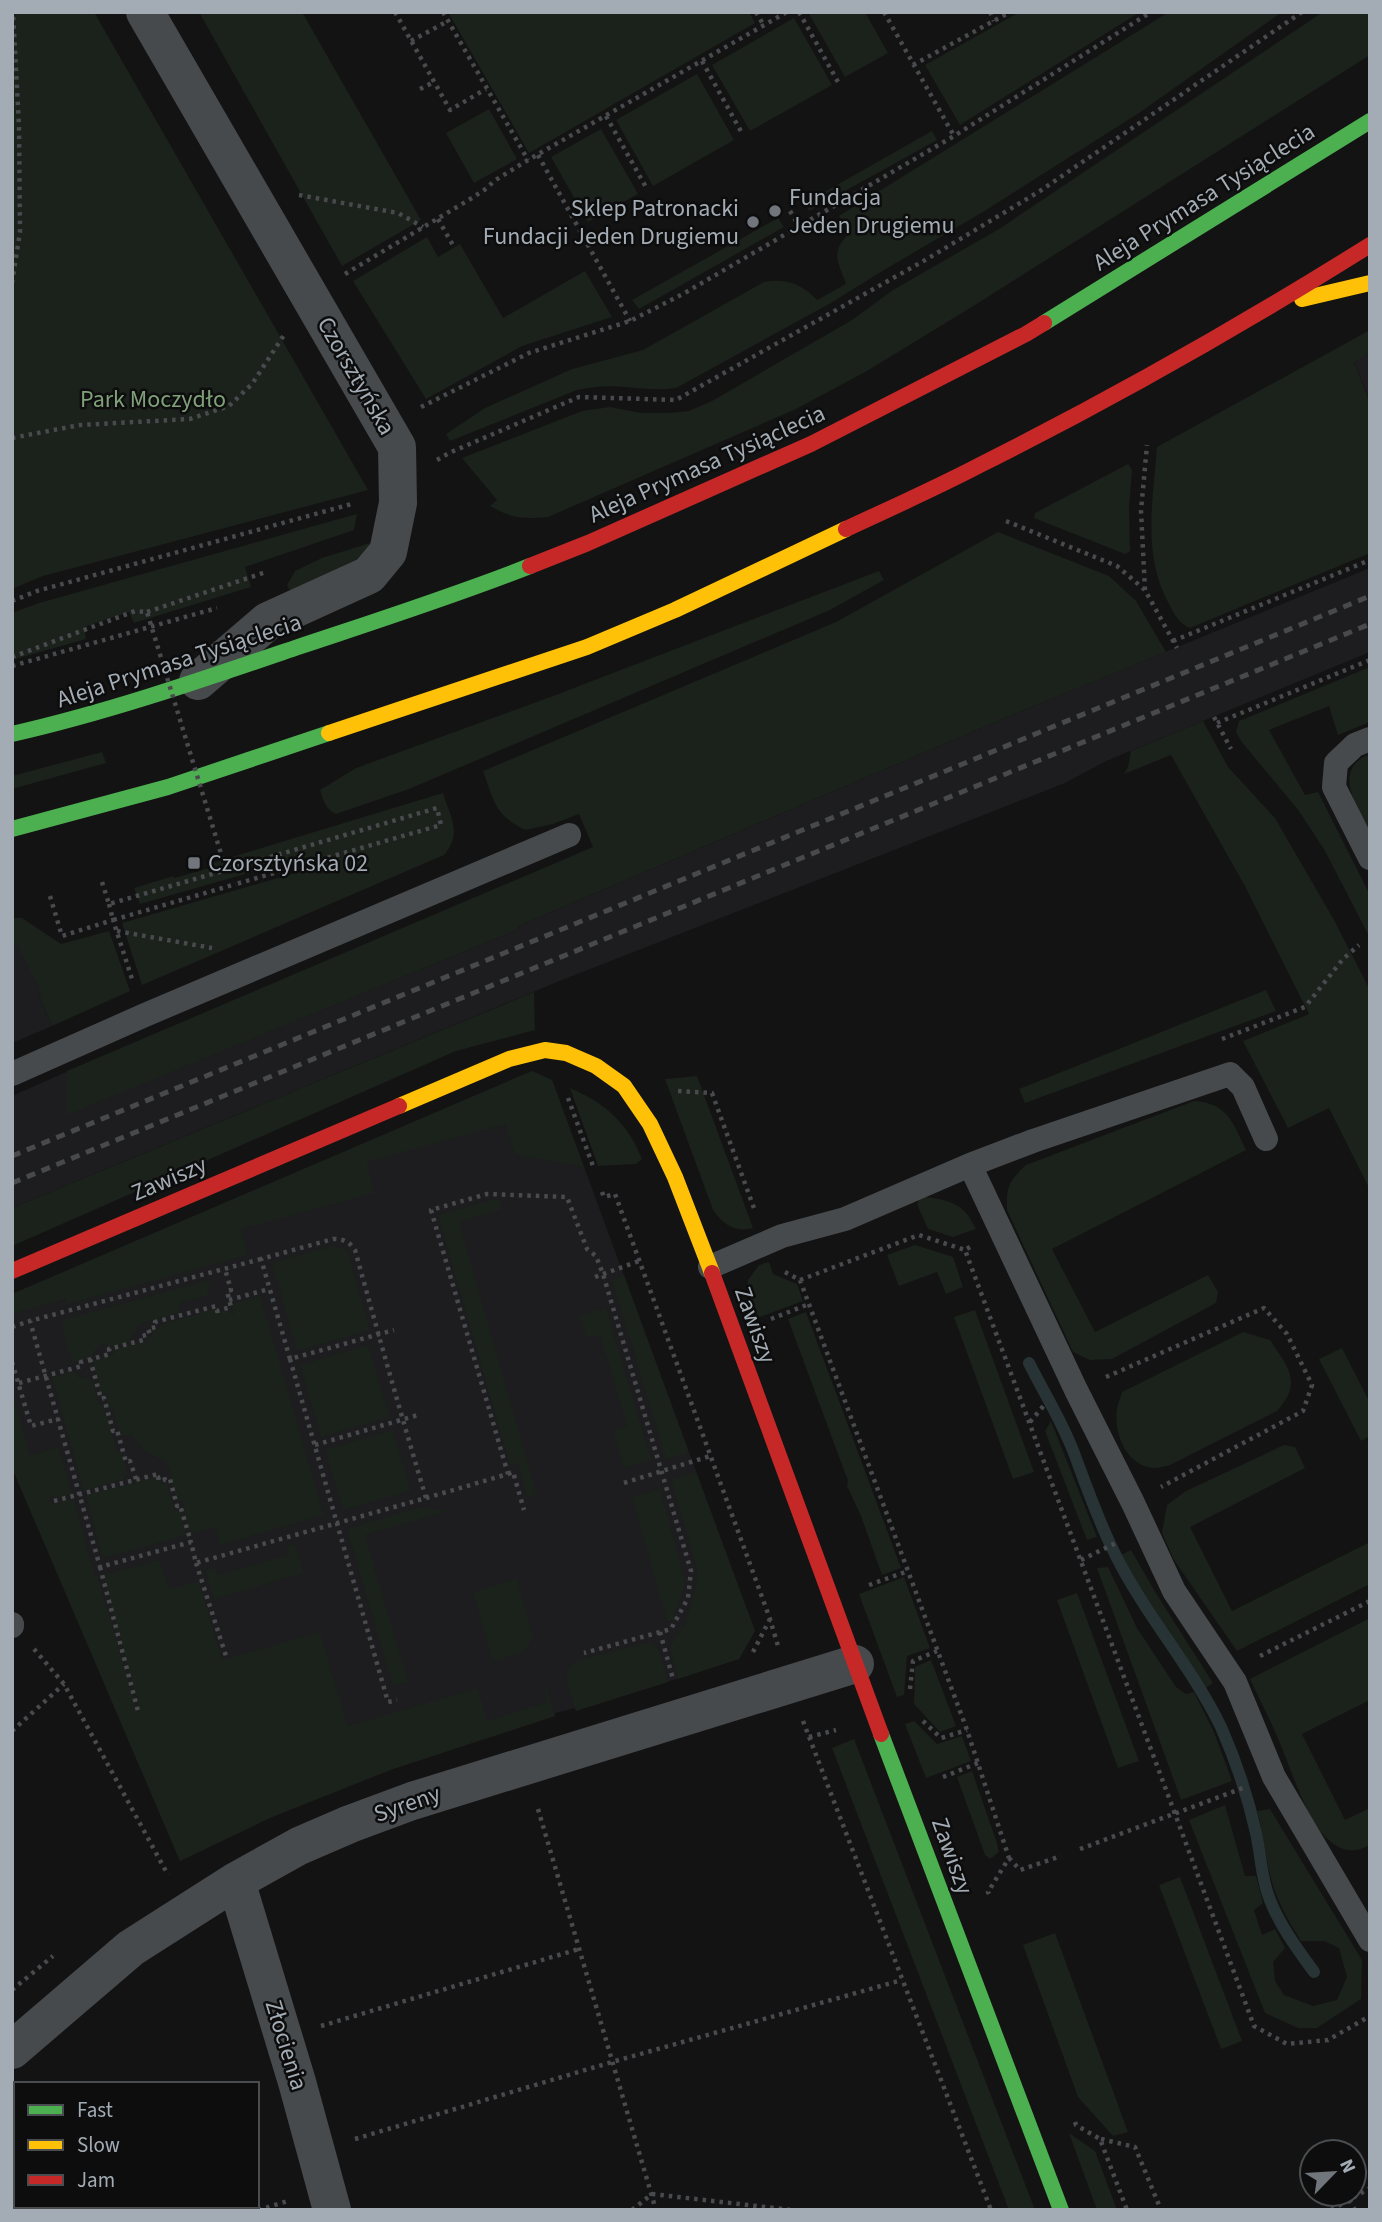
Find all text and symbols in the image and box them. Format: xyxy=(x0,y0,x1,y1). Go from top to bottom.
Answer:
street label: Aleja Prymasa Tysiąclecia xyxy=(1086,114,1322,280)
place label: Fundacja Jeden Drugiemu xyxy=(789,180,955,243)
place label: Sklep Patronacki Fundacji Jeden Drugiemu xyxy=(483,191,739,254)
marker: Fundacja Jeden Drugiemu xyxy=(767,203,783,219)
marker: Sklep Patronacki Fundacji Jeden Drugiemu xyxy=(745,214,761,230)
street label: Czorsztyńska xyxy=(308,310,404,442)
park label: Park Moczydło xyxy=(80,382,226,417)
street label: Aleja Prymasa Tysiąclecia xyxy=(583,396,831,532)
street label: Aleja Prymasa Tysiąclecia xyxy=(52,605,306,717)
place label: Czorsztyńska 02 xyxy=(208,846,368,881)
marker: Czorsztyńska 02 xyxy=(186,855,202,871)
street label: Zawiszy xyxy=(126,1147,212,1211)
street label: Zawiszy xyxy=(725,1282,785,1368)
street label: Syreny xyxy=(369,1776,445,1832)
street label: Zawiszy xyxy=(922,1813,982,1899)
street label: Złocienia xyxy=(256,1995,316,2095)
legend xyxy=(14,2082,259,2208)
text: Fast xyxy=(77,2095,113,2125)
text: Slow xyxy=(77,2130,120,2160)
north arrow xyxy=(1298,2138,1368,2208)
text: N xyxy=(1332,2155,1362,2178)
text: Jam xyxy=(77,2165,115,2195)

